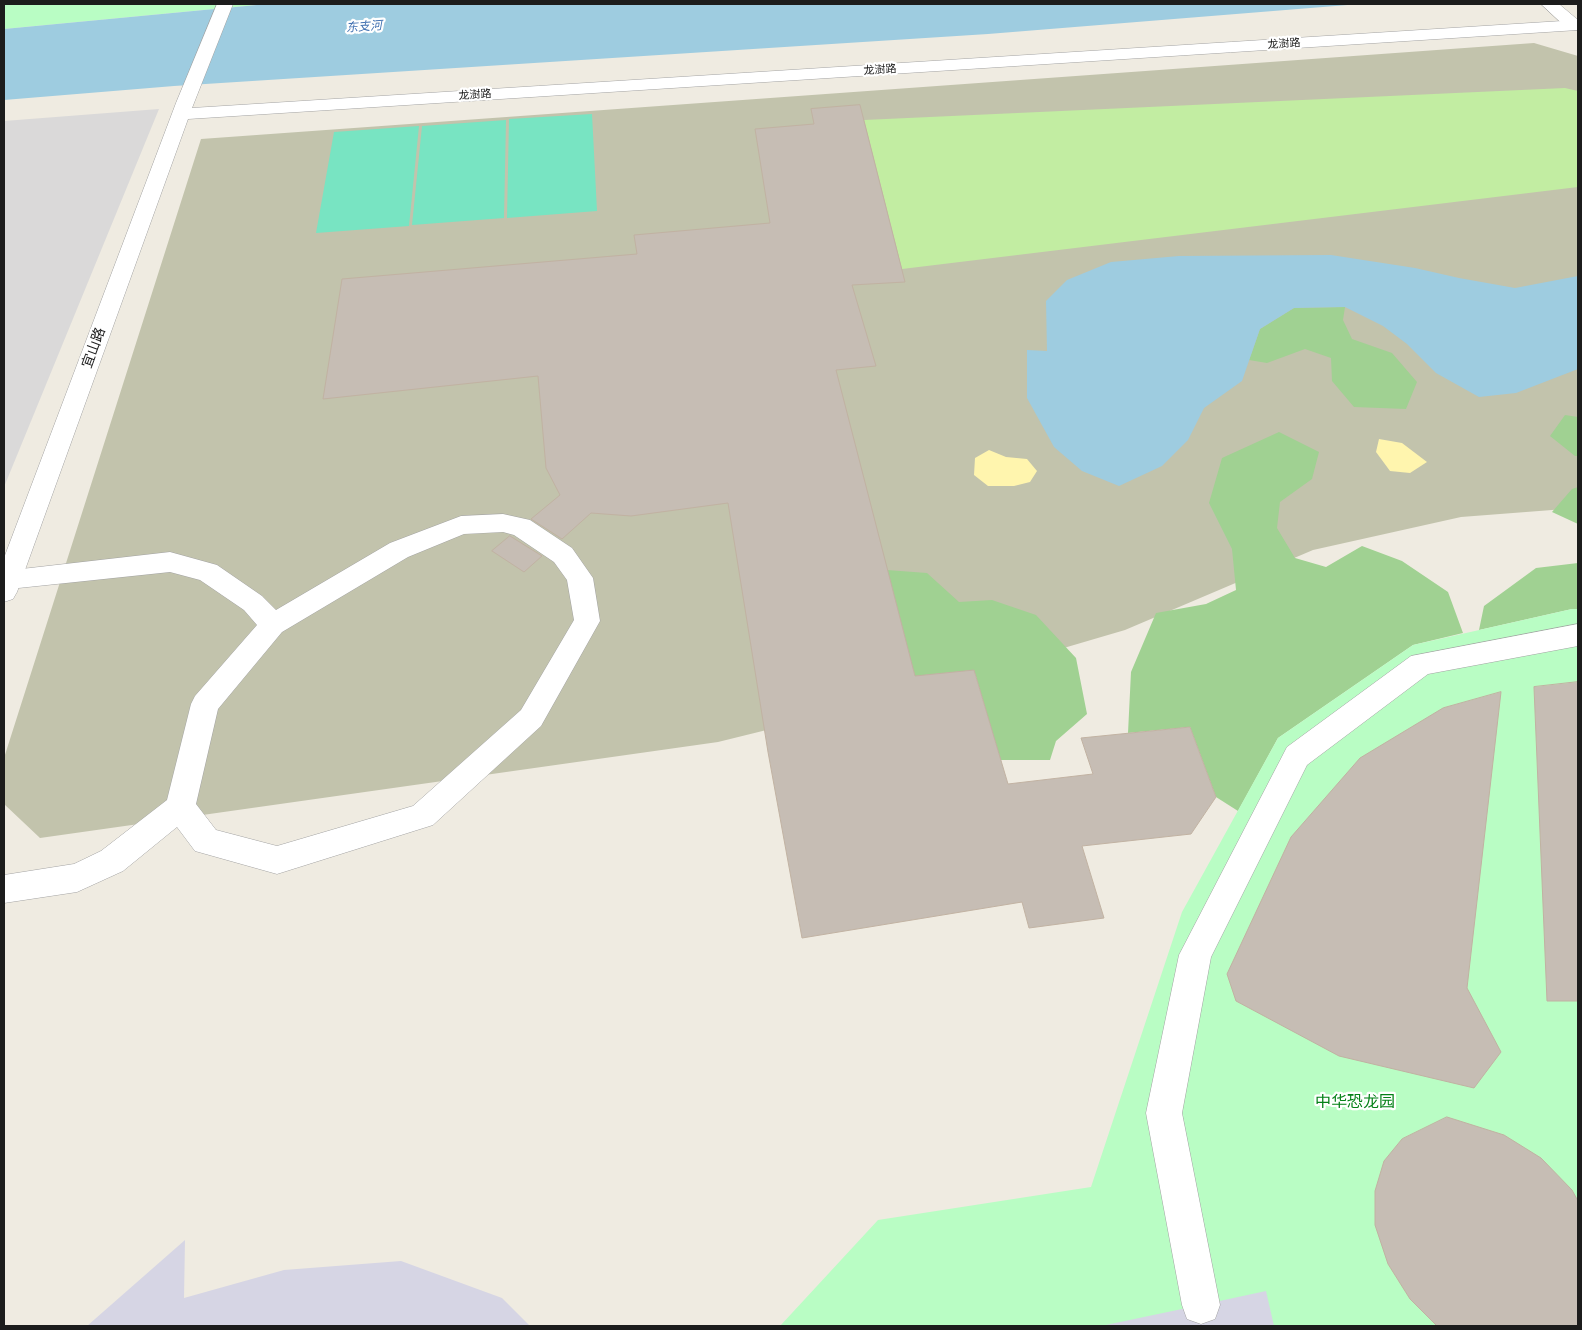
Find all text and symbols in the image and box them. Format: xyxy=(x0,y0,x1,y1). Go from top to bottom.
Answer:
water label: 东支河 xyxy=(346,19,382,35)
street label: 龙澍路 xyxy=(1267,36,1301,52)
street label: 龙澍路 xyxy=(863,62,897,78)
street label: 龙澍路 xyxy=(458,87,492,103)
street label: 宜山路 xyxy=(79,325,109,371)
park label: 中华恐龙园 xyxy=(1315,1092,1395,1112)

